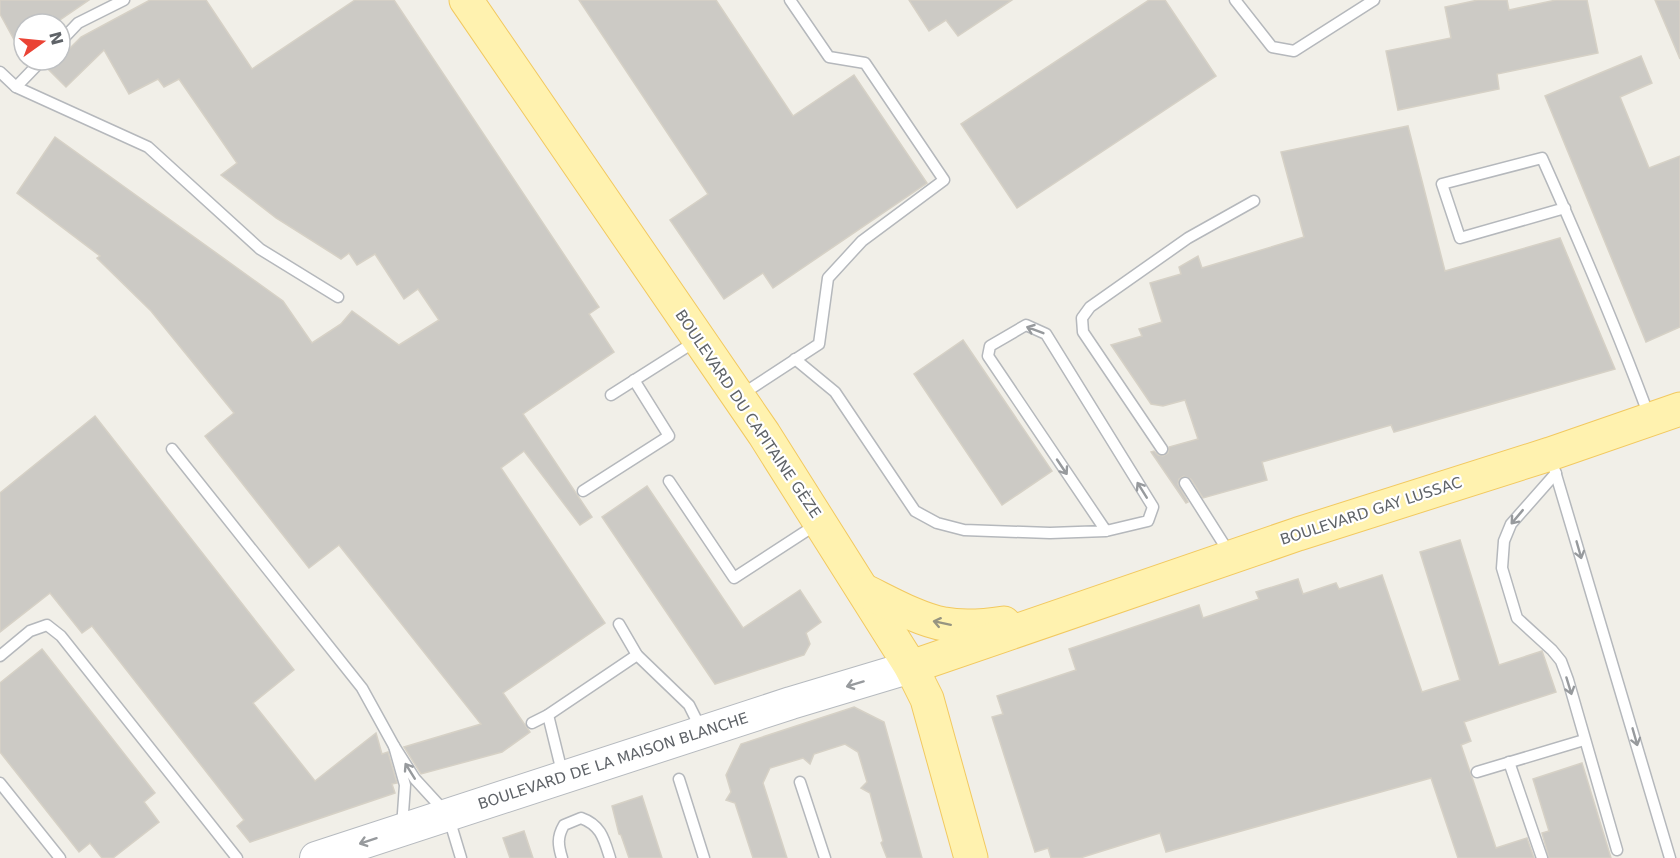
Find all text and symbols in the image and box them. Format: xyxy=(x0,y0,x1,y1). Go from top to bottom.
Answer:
north arrow xyxy=(12,12,72,72)
text: N xyxy=(45,29,67,47)
street label: BOULEVARD DU CAPITAINE GÈZE xyxy=(671,306,825,522)
one-way arrow xyxy=(1026,323,1044,334)
one-way arrow xyxy=(1057,458,1069,475)
street label: BOULEVARD GAY LUSSAC xyxy=(1278,473,1464,549)
one-way arrow xyxy=(1136,482,1148,499)
one-way arrow xyxy=(1511,509,1524,525)
one-way arrow xyxy=(1574,540,1585,559)
one-way arrow xyxy=(933,617,952,628)
one-way arrow xyxy=(1564,676,1575,695)
one-way arrow xyxy=(846,679,865,690)
street label: BOULEVARD DE LA MAISON BLANCHE xyxy=(476,709,750,813)
one-way arrow xyxy=(1629,727,1641,746)
one-way arrow xyxy=(403,763,415,780)
one-way arrow xyxy=(359,836,378,847)

